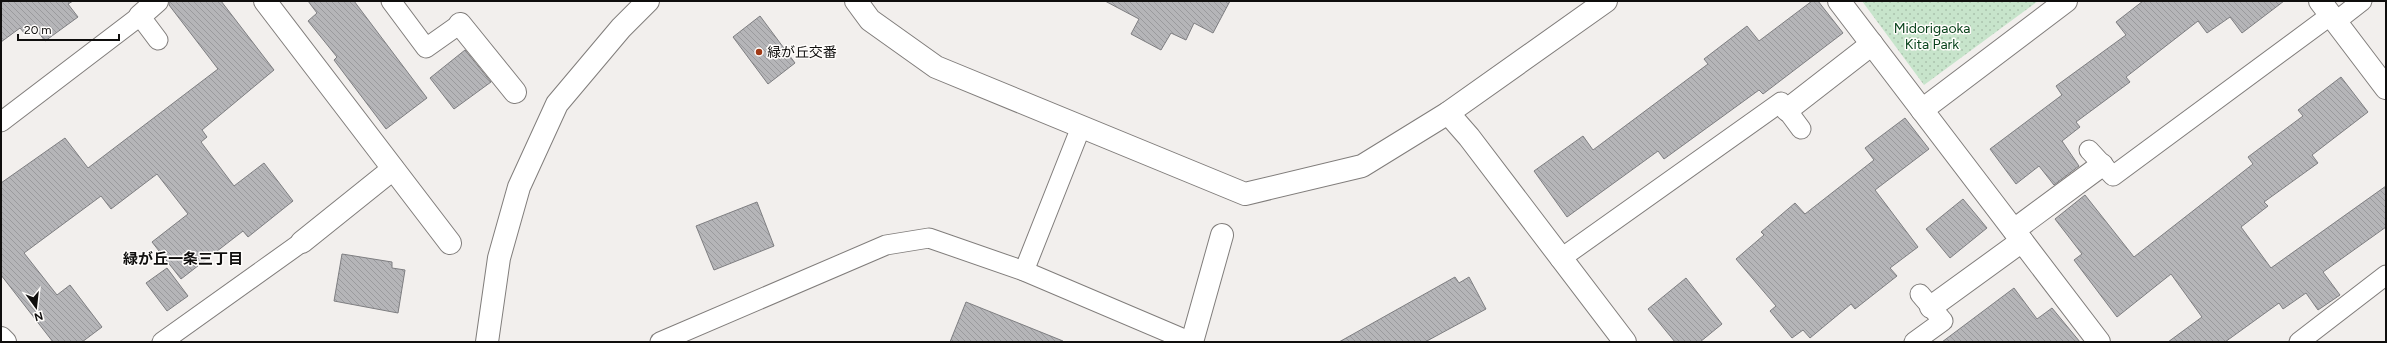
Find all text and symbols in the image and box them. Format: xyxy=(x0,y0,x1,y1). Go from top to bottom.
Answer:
scale bar xyxy=(18,16,119,42)
park label: Midorigaoka Kita Park xyxy=(1894,20,1970,53)
text: 20 m xyxy=(24,23,52,37)
place label: 緑が丘交番 xyxy=(767,44,837,61)
marker: 緑が丘交番 xyxy=(754,47,764,57)
district label: 緑が丘一条三丁目 xyxy=(123,250,243,268)
north arrow xyxy=(16,287,56,327)
text: N xyxy=(33,309,44,324)

